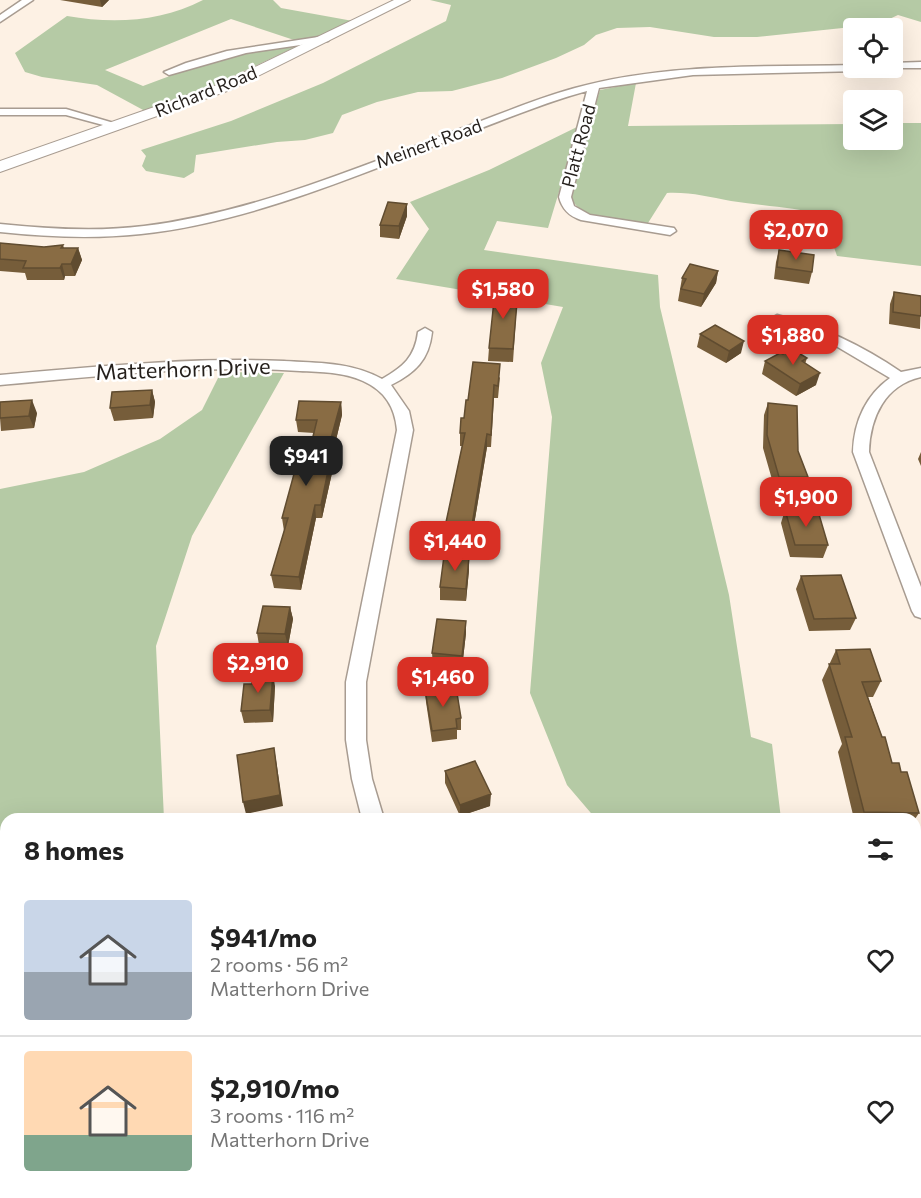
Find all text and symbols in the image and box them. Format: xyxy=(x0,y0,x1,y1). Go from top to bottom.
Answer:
map controls xyxy=(843,18,903,150)
button: locate xyxy=(843,18,903,78)
street label: Richard Road xyxy=(151,61,260,122)
button: layers xyxy=(843,90,903,150)
street label: Platt Road xyxy=(556,102,600,190)
street label: Meinert Road xyxy=(373,114,485,172)
pin: $2,070 xyxy=(747,210,845,261)
text: $2,070 xyxy=(764,217,828,241)
pin: $1,580 xyxy=(454,269,552,320)
text: $1,580 xyxy=(472,276,534,300)
pin: $1,880 xyxy=(744,315,842,366)
text: $1,880 xyxy=(761,322,825,346)
street label: Matterhorn Drive xyxy=(95,352,271,385)
pin: $941 xyxy=(270,436,342,487)
text: $941 xyxy=(284,443,328,467)
pin: $1,900 xyxy=(757,477,855,528)
text: $1,900 xyxy=(774,484,838,508)
pin: $1,440 xyxy=(406,521,504,572)
text: $1,440 xyxy=(423,528,487,552)
pin: $2,910 xyxy=(209,643,307,694)
text: $2,910 xyxy=(227,650,289,674)
pin: $1,460 xyxy=(394,657,492,708)
text: $1,460 xyxy=(411,664,475,688)
icon: filters xyxy=(864,833,897,866)
text: 8 homes xyxy=(24,834,124,865)
text: $941/mo xyxy=(210,921,317,952)
icon: home xyxy=(72,924,144,996)
icon: heart xyxy=(864,944,897,977)
text: 2 rooms · 56 m² xyxy=(210,952,348,976)
text: Matterhorn Drive xyxy=(210,976,369,1000)
text: $2,910/mo xyxy=(210,1072,340,1103)
icon: home xyxy=(72,1075,144,1147)
icon: heart xyxy=(864,1095,897,1128)
text: 3 rooms · 116 m² xyxy=(210,1103,354,1127)
text: Matterhorn Drive xyxy=(210,1127,369,1151)

